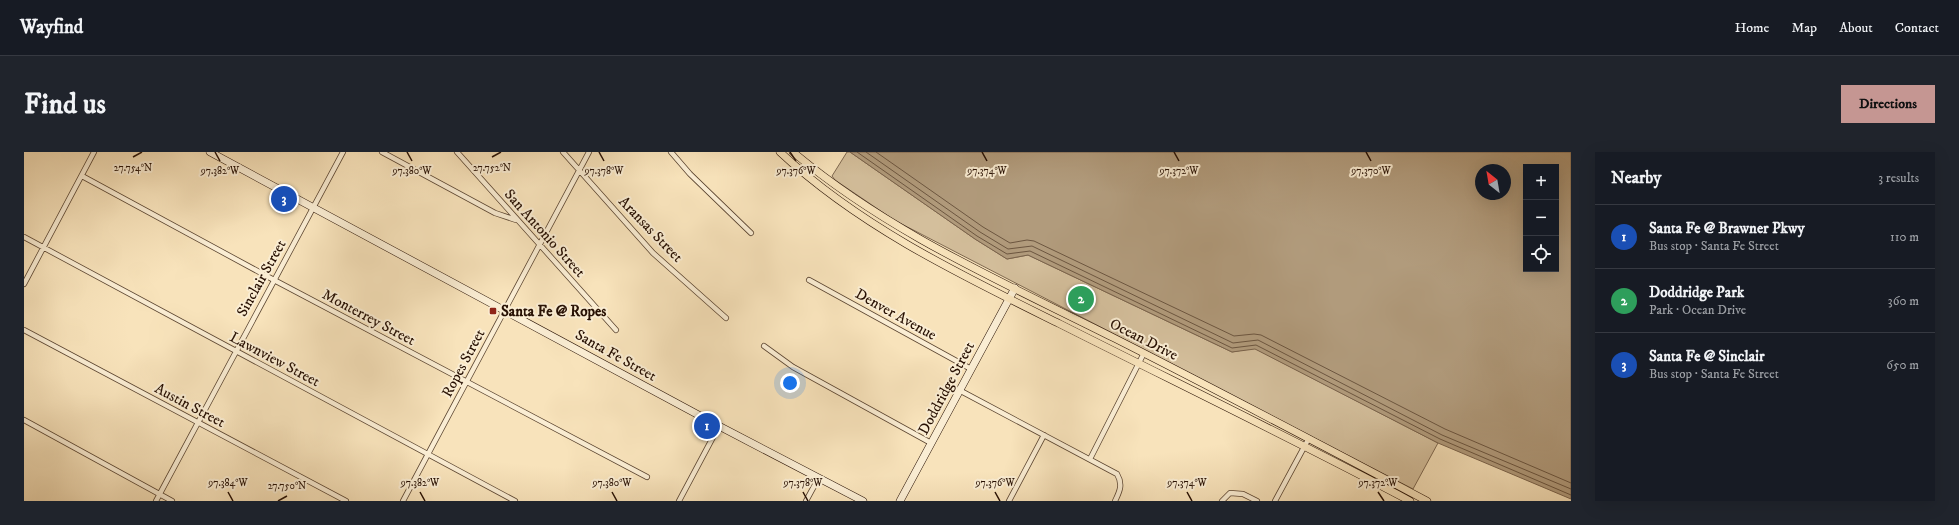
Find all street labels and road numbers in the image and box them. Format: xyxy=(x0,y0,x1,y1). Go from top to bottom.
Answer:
street label: San Antonio Street xyxy=(500,185,589,282)
street label: Aransas Street xyxy=(614,192,687,266)
street label: Sinclair Street xyxy=(233,236,290,320)
street label: Denver Avenue xyxy=(852,284,940,345)
street label: Monterrey Street xyxy=(319,285,419,350)
street label: Ocean Drive xyxy=(1106,314,1181,365)
street label: Santa Fe Street xyxy=(572,325,660,386)
street label: Ropes Street xyxy=(438,326,489,401)
street label: Lawnview Street xyxy=(226,328,323,391)
street label: Doddridge Street xyxy=(914,338,979,438)
street label: Austin Street xyxy=(151,379,228,432)

